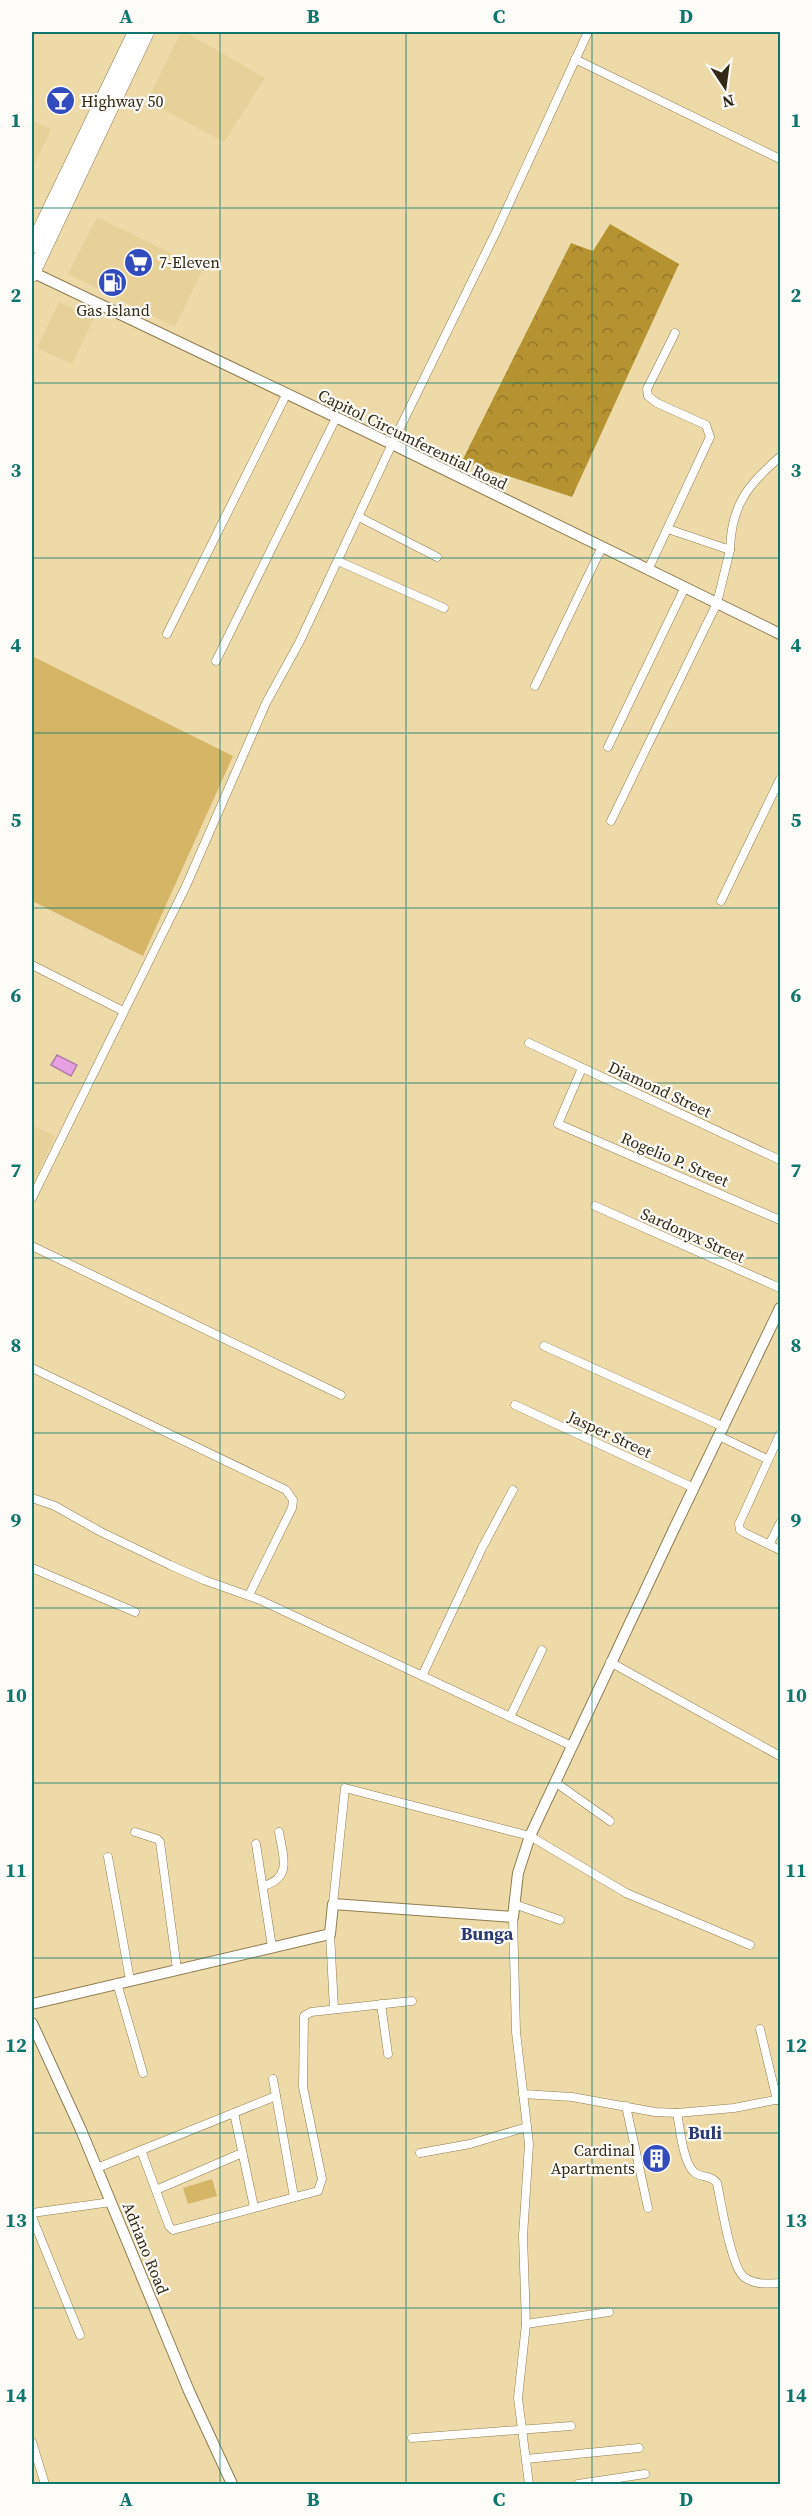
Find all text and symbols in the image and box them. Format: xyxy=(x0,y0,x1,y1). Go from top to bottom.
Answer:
text: A xyxy=(119,2,133,30)
text: B xyxy=(306,2,320,30)
text: C xyxy=(493,2,505,30)
text: D xyxy=(679,2,693,30)
north arrow xyxy=(695,57,755,117)
bar icon: Highway 50 xyxy=(44,85,76,117)
place label: Highway 50 xyxy=(81,90,164,112)
text: N xyxy=(720,90,737,114)
text: 1 xyxy=(11,106,21,134)
text: 1 xyxy=(791,106,801,134)
supermarket icon: 7-Eleven xyxy=(122,246,154,278)
place label: 7-Eleven xyxy=(159,251,220,273)
fuel station icon: Gas Island xyxy=(97,266,129,298)
text: 2 xyxy=(11,281,22,309)
text: 2 xyxy=(791,281,802,309)
place label: Gas Island xyxy=(76,299,150,321)
street label: Capitol Circumferential Road xyxy=(315,383,511,495)
text: 3 xyxy=(11,456,22,484)
text: 3 xyxy=(791,456,802,484)
text: 4 xyxy=(11,631,22,659)
text: 4 xyxy=(791,631,802,659)
text: 5 xyxy=(11,806,22,834)
text: 5 xyxy=(791,806,802,834)
text: 6 xyxy=(11,981,22,1009)
text: 6 xyxy=(791,981,802,1009)
street label: Diamond Street xyxy=(605,1056,716,1123)
street label: Rogelio P. Street xyxy=(618,1126,733,1192)
text: 7 xyxy=(11,1156,22,1184)
text: 7 xyxy=(791,1156,802,1184)
street label: Sardonyx Street xyxy=(638,1202,749,1268)
text: 8 xyxy=(11,1331,21,1359)
text: 8 xyxy=(791,1331,801,1359)
street label: Jasper Street xyxy=(564,1405,656,1463)
text: 9 xyxy=(11,1506,22,1534)
text: 9 xyxy=(791,1506,802,1534)
text: 10 xyxy=(5,1681,27,1709)
text: 10 xyxy=(785,1681,807,1709)
text: 11 xyxy=(5,1856,27,1884)
text: 11 xyxy=(785,1856,807,1884)
district label: Bunga xyxy=(461,1921,514,1946)
text: 12 xyxy=(5,2031,27,2059)
text: 12 xyxy=(785,2031,807,2059)
district label: Buli xyxy=(688,2120,722,2145)
place label: Cardinal Apartments xyxy=(551,2139,635,2179)
building icon: Cardinal Apartments xyxy=(640,2143,672,2175)
street label: Adriano Road xyxy=(118,2199,174,2297)
text: 13 xyxy=(5,2206,27,2234)
text: 13 xyxy=(785,2206,807,2234)
text: 14 xyxy=(5,2381,27,2409)
text: 14 xyxy=(785,2381,807,2409)
text: A xyxy=(119,2485,133,2513)
text: B xyxy=(306,2485,320,2513)
text: C xyxy=(493,2485,505,2513)
text: D xyxy=(679,2485,693,2513)

